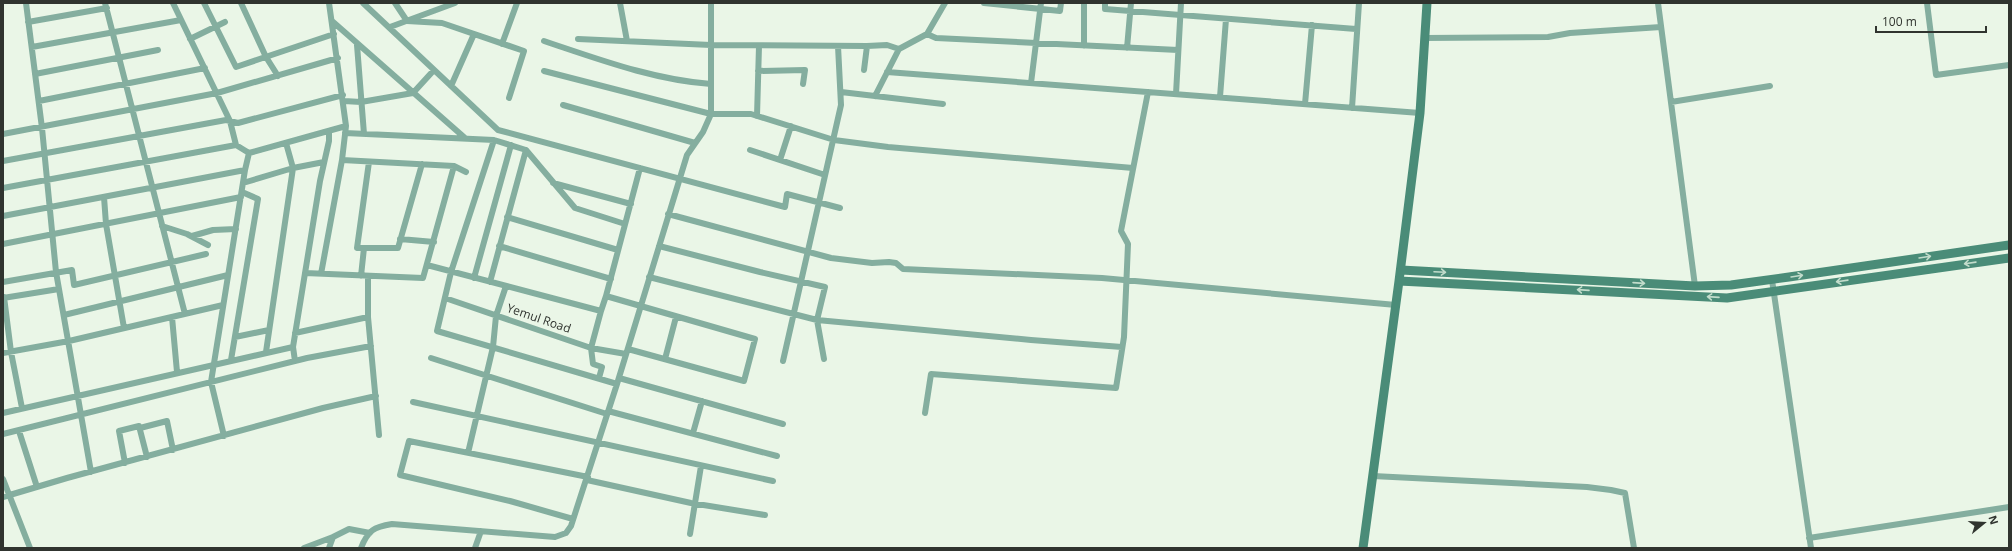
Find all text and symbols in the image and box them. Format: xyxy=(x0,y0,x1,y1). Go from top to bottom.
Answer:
scale bar xyxy=(1876,8,1986,34)
text: 100 m xyxy=(1882,13,1917,30)
one-way arrow xyxy=(1918,252,1931,260)
one-way arrow xyxy=(1964,259,1977,267)
one-way arrow xyxy=(1433,268,1446,276)
one-way arrow xyxy=(1790,272,1803,280)
one-way arrow xyxy=(1836,277,1849,285)
one-way arrow xyxy=(1632,279,1645,286)
one-way arrow xyxy=(1577,286,1590,294)
one-way arrow xyxy=(1707,293,1720,301)
street label: Yemul Road xyxy=(505,299,573,337)
north arrow xyxy=(1964,503,2004,543)
text: N xyxy=(1985,513,2003,526)

